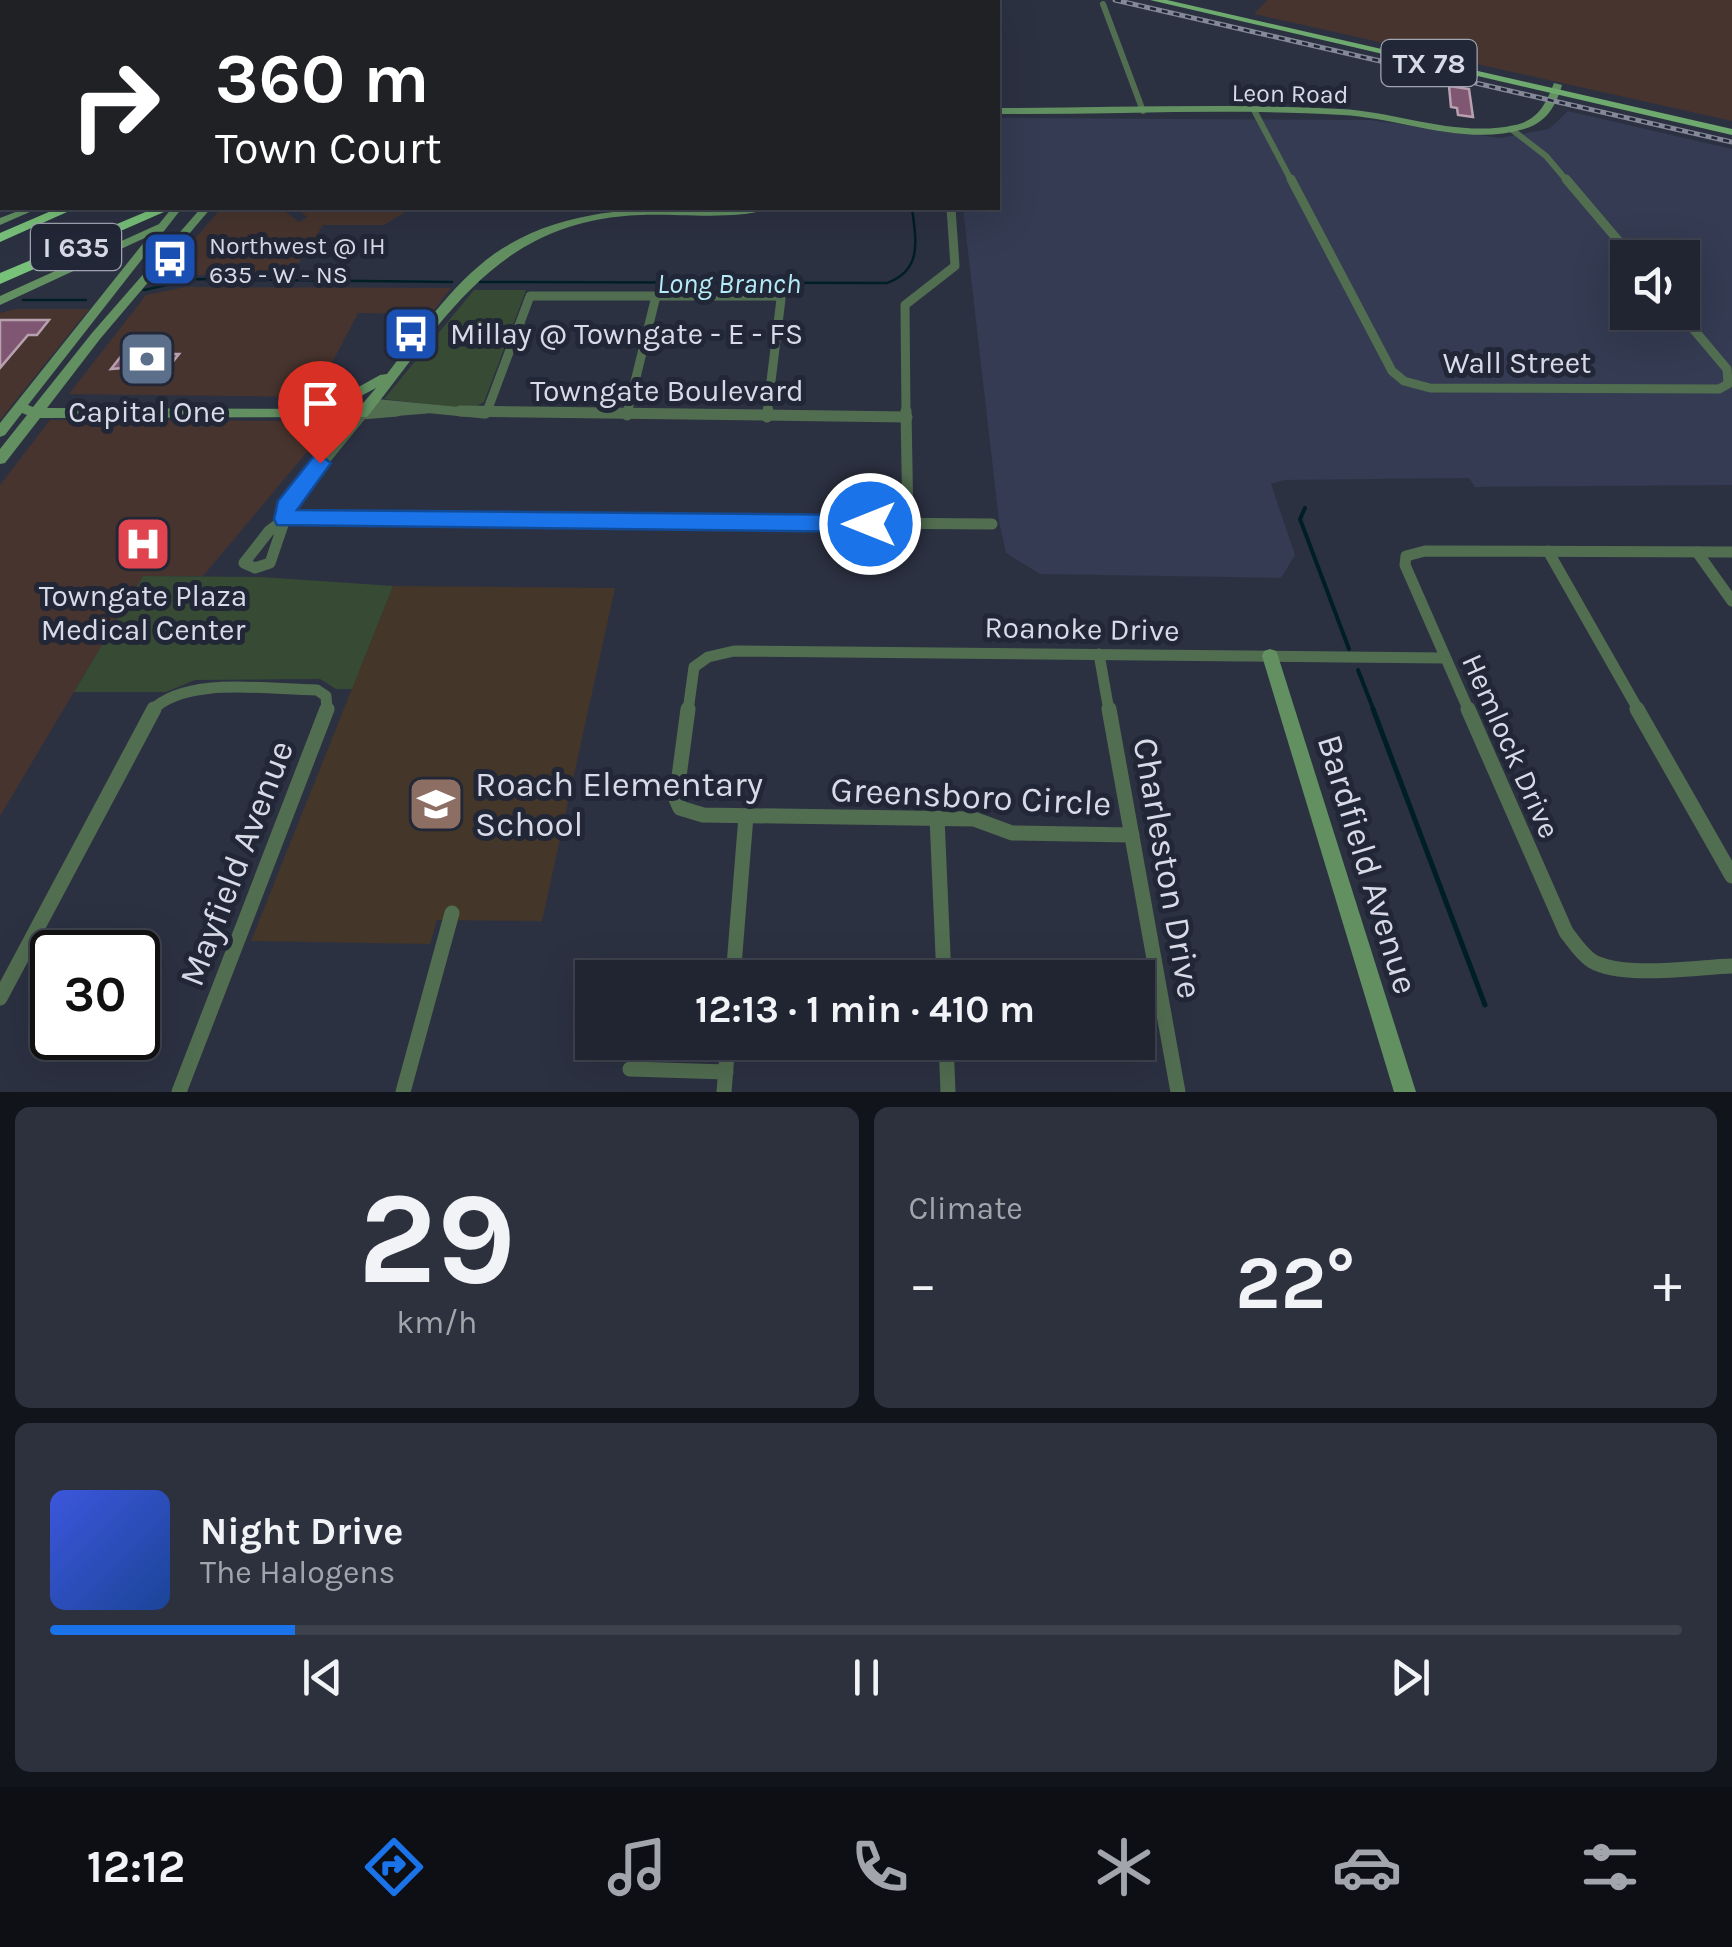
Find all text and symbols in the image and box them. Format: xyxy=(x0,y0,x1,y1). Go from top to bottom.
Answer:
text: 360 m xyxy=(215,38,429,120)
icon: right xyxy=(50,40,180,170)
road number: TX 78 xyxy=(1382,40,1476,86)
street label: Leon Road xyxy=(1231,78,1349,109)
text: Town Court xyxy=(215,122,442,174)
road number: I 635 xyxy=(31,224,121,270)
bus stop icon: Northwest @ IH 635 - W - NS xyxy=(140,229,200,289)
place label: Northwest @ IH 635 - W - NS xyxy=(209,231,386,289)
map controls xyxy=(1610,240,1700,330)
button: sound xyxy=(1610,240,1700,330)
water label: Long Branch xyxy=(657,267,801,300)
bus stop icon: Millay @ Towngate - E - FS xyxy=(381,304,441,364)
place label: Millay @ Towngate - E - FS xyxy=(450,316,803,352)
bank icon: Capital One xyxy=(117,329,177,389)
street label: Wall Street xyxy=(1443,345,1591,381)
pin xyxy=(278,361,363,464)
street label: Towngate Boulevard xyxy=(530,373,804,409)
icon: arrive xyxy=(293,376,348,431)
place label: Capital One xyxy=(68,394,226,430)
position arrow xyxy=(818,472,922,576)
hospital icon: Towngate Plaza Medical Center xyxy=(113,514,173,574)
place label: Towngate Plaza Medical Center xyxy=(39,578,247,648)
street label: Roanoke Drive xyxy=(984,609,1180,649)
street label: Hemlock Drive xyxy=(1454,648,1568,844)
street label: Bardfield Avenue xyxy=(1309,730,1426,999)
street label: Charleston Drive xyxy=(1124,734,1211,1002)
street label: Mayfield Avenue xyxy=(171,735,302,992)
place label: Roach Elementary School xyxy=(475,764,763,845)
street label: Greensboro Circle xyxy=(830,769,1112,824)
school or university icon: Roach Elementary School xyxy=(406,774,466,834)
speed limit sign: 30 xyxy=(30,930,160,1060)
text: 12:13 · 1 min · 410 m xyxy=(695,987,1035,1032)
text: 29 xyxy=(358,1163,516,1315)
text: Climate xyxy=(909,1190,1023,1227)
text: 22° xyxy=(1235,1239,1355,1327)
text: − xyxy=(909,1252,937,1316)
text: + xyxy=(1653,1252,1682,1316)
text: km/h xyxy=(396,1304,477,1341)
text: Night Drive xyxy=(200,1509,403,1554)
text: The Halogens xyxy=(200,1554,395,1591)
icon: previous xyxy=(295,1650,350,1705)
icon: pause xyxy=(839,1650,894,1705)
icon: next xyxy=(1383,1650,1438,1705)
icon: directions xyxy=(359,1832,429,1902)
icon: music xyxy=(602,1832,672,1902)
icon: phone xyxy=(845,1832,915,1902)
icon: climate xyxy=(1089,1832,1159,1902)
icon: car xyxy=(1332,1832,1402,1902)
icon: filters xyxy=(1575,1832,1645,1902)
text: 12:12 xyxy=(87,1841,185,1893)

